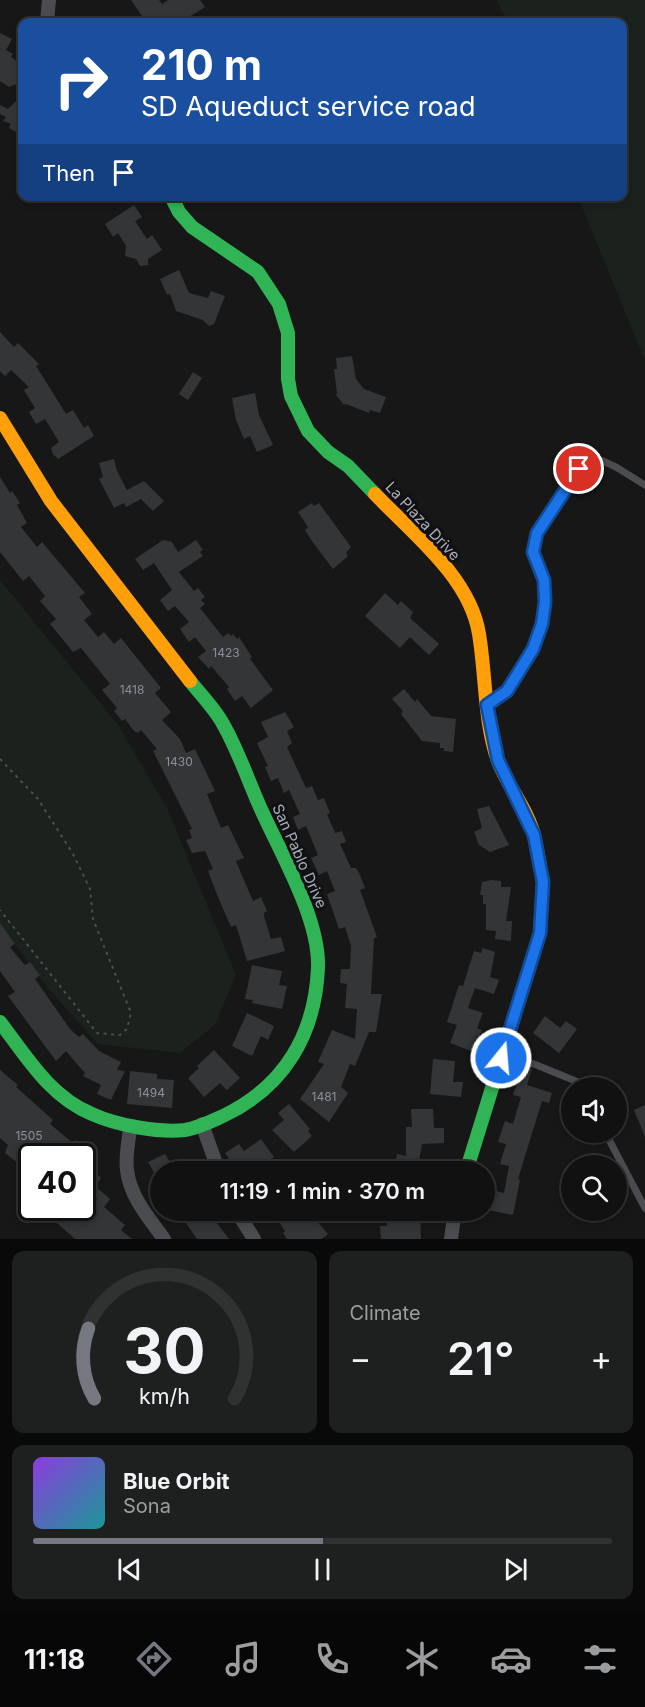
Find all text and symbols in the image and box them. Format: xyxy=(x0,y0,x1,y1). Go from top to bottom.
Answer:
text: 210 m xyxy=(141,39,262,90)
icon: right xyxy=(42,42,120,120)
text: SD Aqueduct service road xyxy=(141,90,476,123)
icon: arrive xyxy=(107,156,140,189)
text: Then xyxy=(42,160,95,186)
pin xyxy=(553,443,604,494)
icon: arrive xyxy=(562,452,595,485)
street label: La Plaza Drive xyxy=(382,478,464,564)
house number: 1423 xyxy=(212,645,240,660)
house number: 1418 xyxy=(120,682,144,697)
house number: 1430 xyxy=(165,754,193,769)
street label: San Pablo Drive xyxy=(268,801,332,911)
position arrow xyxy=(469,1026,533,1090)
map controls xyxy=(561,1077,627,1221)
button: sound xyxy=(561,1077,627,1143)
house number: 1494 xyxy=(137,1085,165,1100)
house number: 1481 xyxy=(312,1089,336,1104)
house number: 1505 xyxy=(15,1128,43,1143)
speed limit sign: 40 xyxy=(18,1143,96,1221)
button: search xyxy=(561,1155,627,1221)
text: 11:19 · 1 min · 370 m xyxy=(220,1178,425,1204)
text: Climate xyxy=(350,1301,421,1325)
text: 30 xyxy=(123,1313,205,1388)
text: 21° xyxy=(447,1331,515,1386)
text: − xyxy=(350,1338,371,1378)
text: + xyxy=(590,1338,612,1378)
text: km/h xyxy=(139,1383,190,1409)
text: Blue Orbit xyxy=(123,1468,230,1494)
text: Sona xyxy=(123,1494,171,1518)
icon: previous xyxy=(113,1553,146,1586)
icon: pause xyxy=(306,1553,339,1586)
icon: next xyxy=(499,1553,532,1586)
icon: directions xyxy=(133,1638,175,1680)
icon: music xyxy=(222,1638,264,1680)
icon: phone xyxy=(311,1638,353,1680)
icon: climate xyxy=(401,1638,443,1680)
icon: car xyxy=(490,1638,532,1680)
icon: filters xyxy=(579,1638,621,1680)
text: 11:18 xyxy=(24,1643,85,1676)

